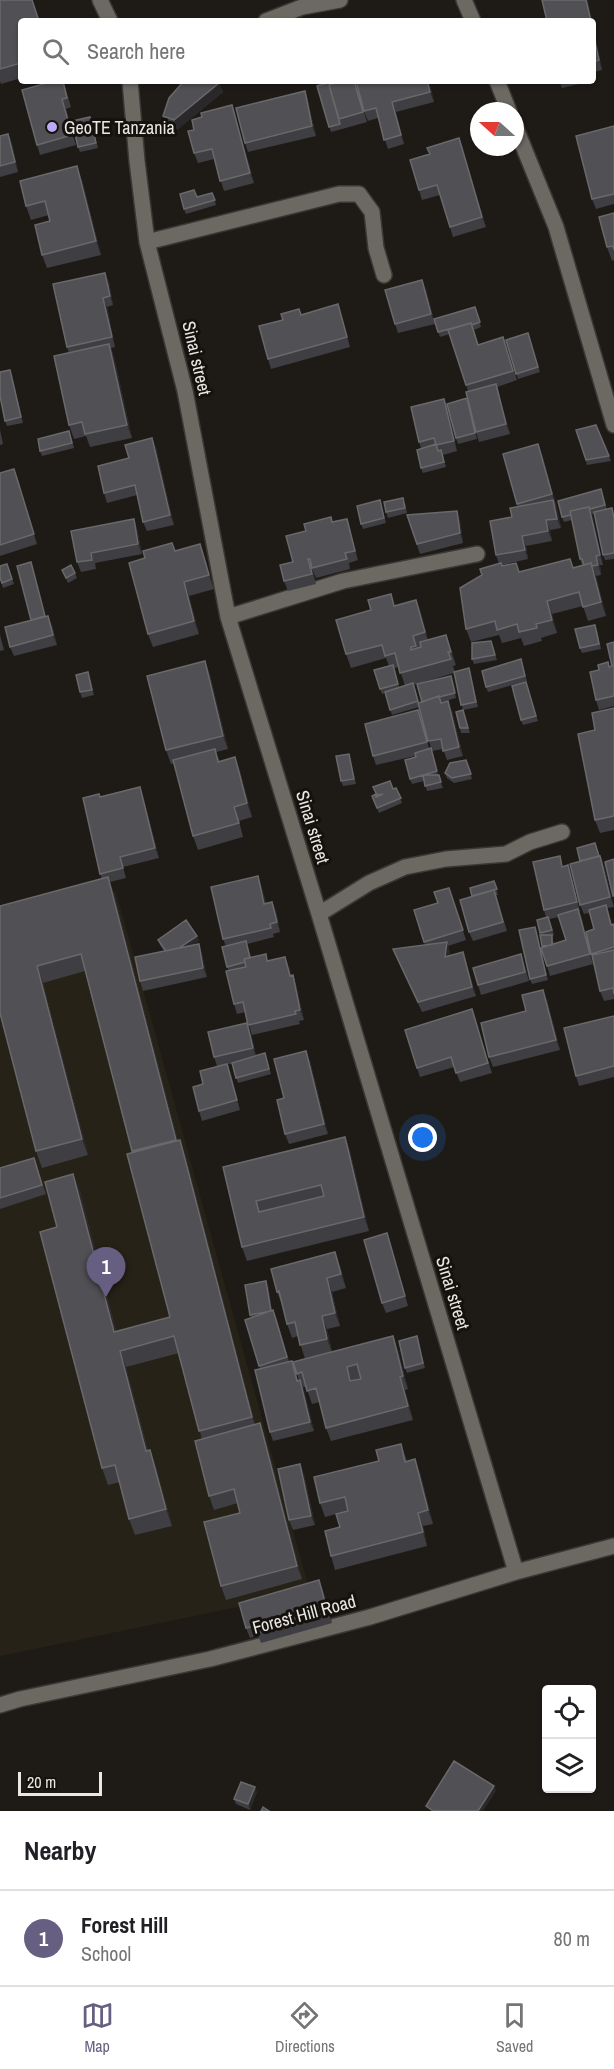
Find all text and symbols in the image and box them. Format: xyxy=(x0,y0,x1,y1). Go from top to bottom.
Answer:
search box xyxy=(18,18,596,84)
icon: search xyxy=(39,35,72,68)
text: Search here xyxy=(87,36,185,66)
north arrow xyxy=(470,102,524,156)
place label: GeoTE Tanzania xyxy=(64,115,175,140)
marker: GeoTE Tanzania xyxy=(45,120,59,134)
street label: Sinai street xyxy=(176,318,218,398)
street label: Sinai street xyxy=(290,787,336,867)
your location xyxy=(408,1123,437,1152)
pin: 1 xyxy=(86,1248,126,1297)
street label: Sinai street xyxy=(430,1253,476,1333)
street label: Forest Hill Road xyxy=(250,1588,358,1640)
map controls xyxy=(542,1685,596,1793)
button: locate xyxy=(542,1685,596,1739)
button: layers xyxy=(542,1739,596,1793)
scale bar xyxy=(18,1769,102,1796)
text: 20 m xyxy=(27,1771,56,1793)
text: Nearby xyxy=(24,1833,96,1868)
text: Forest Hill xyxy=(81,1910,168,1940)
text: 1 xyxy=(39,1925,48,1952)
text: 80 m xyxy=(554,1925,590,1952)
text: School xyxy=(81,1940,131,1967)
tab: Map xyxy=(81,1999,114,2057)
tab: Directions xyxy=(275,1999,335,2057)
tab: Saved xyxy=(496,1999,533,2057)

